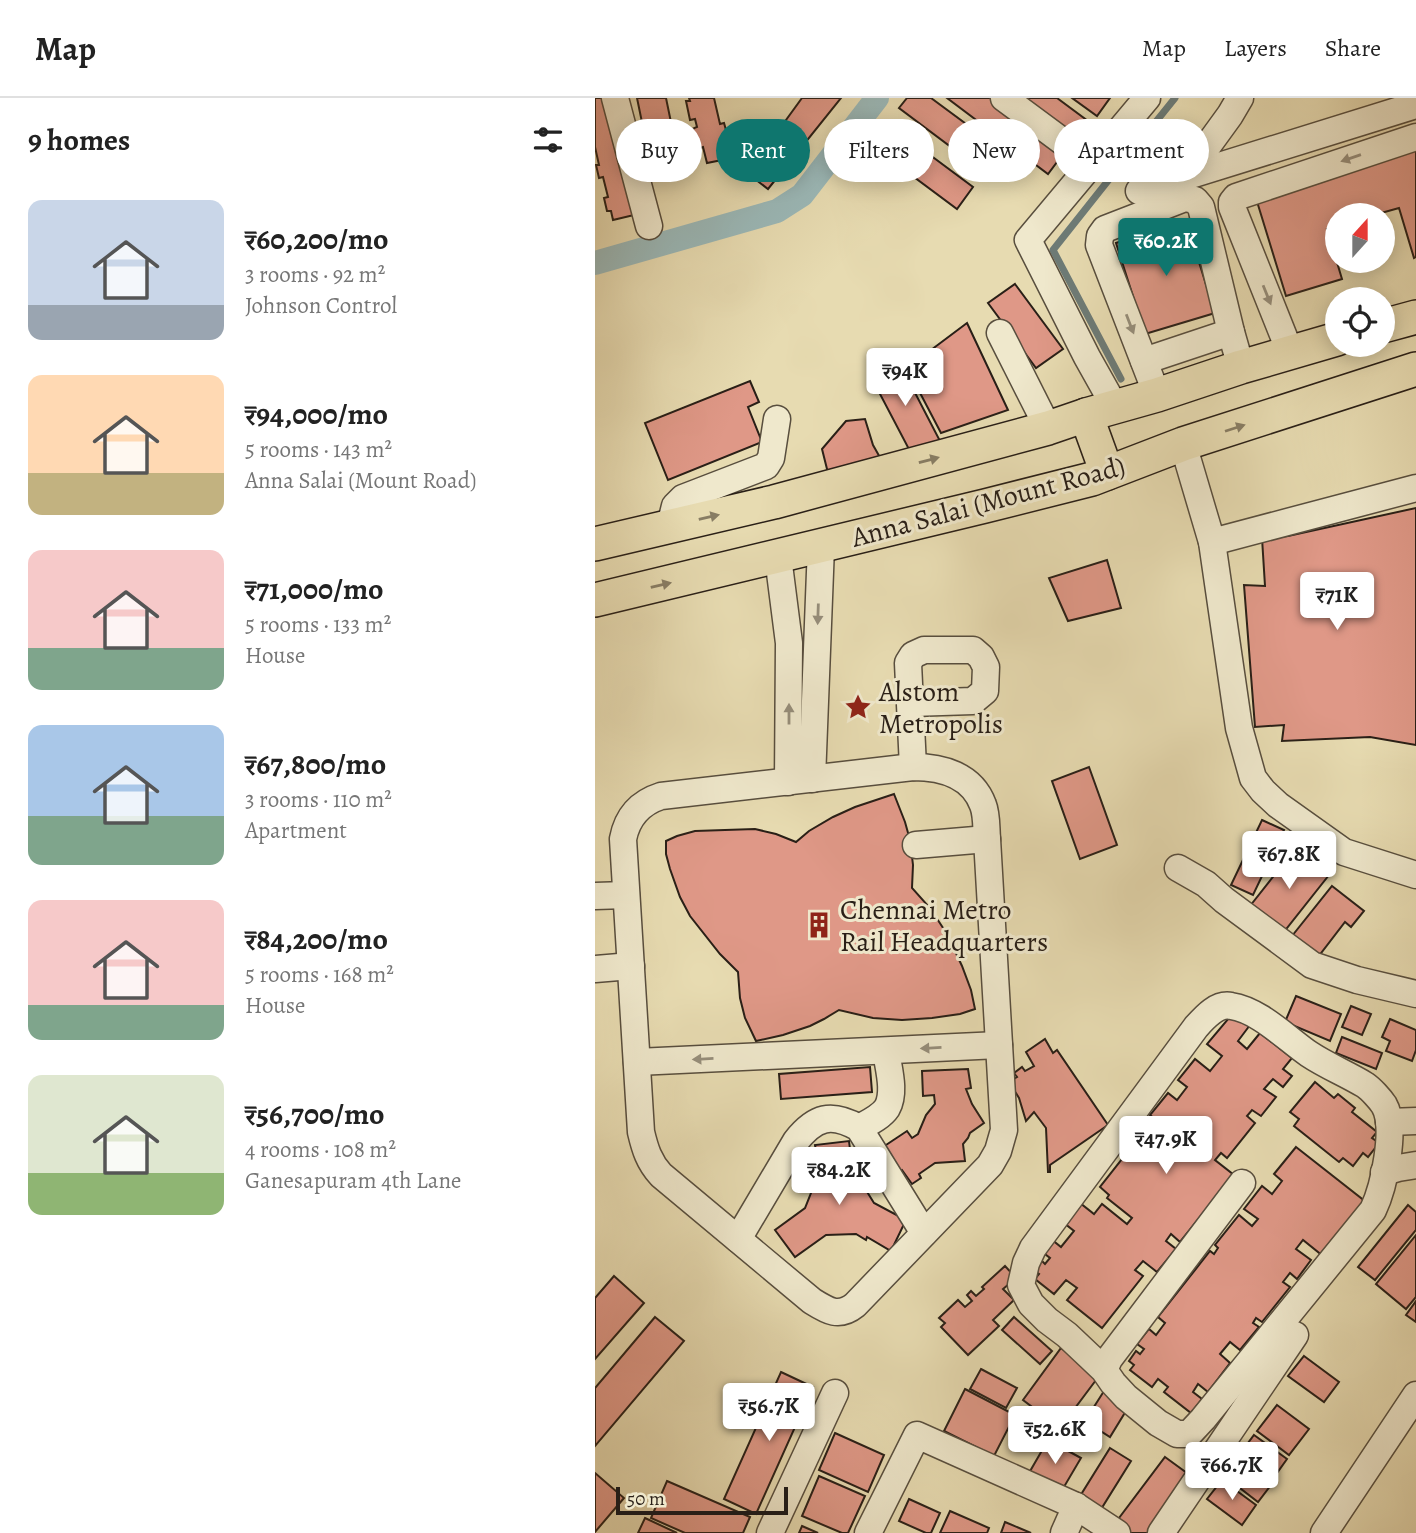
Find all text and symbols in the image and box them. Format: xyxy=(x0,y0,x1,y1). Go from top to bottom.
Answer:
text: Map xyxy=(35,26,96,71)
text: Map xyxy=(1142,32,1186,64)
text: Layers xyxy=(1224,32,1287,64)
text: Share xyxy=(1325,32,1381,64)
chip: Buy xyxy=(616,119,702,182)
chip: Rent xyxy=(716,119,810,182)
chip: Filters xyxy=(824,119,934,182)
chip: New xyxy=(948,119,1040,182)
chip: Apartment xyxy=(1054,119,1209,182)
text: 9 homes xyxy=(28,120,130,160)
icon: filters xyxy=(529,121,567,159)
one-way arrow xyxy=(1341,153,1362,164)
north arrow xyxy=(1325,203,1395,273)
map controls xyxy=(1325,203,1395,357)
pin: ₹60.2K xyxy=(1109,218,1223,278)
text: ₹60,200/mo xyxy=(245,219,389,259)
text: ₹60.2K xyxy=(1134,225,1198,256)
icon: home xyxy=(84,228,168,312)
text: 3 rooms · 92 m² xyxy=(245,259,385,290)
one-way arrow xyxy=(1261,285,1272,306)
button: locate xyxy=(1325,287,1395,357)
text: Johnson Control xyxy=(245,290,397,321)
one-way arrow xyxy=(1125,313,1136,334)
pin: ₹94K xyxy=(864,348,946,408)
text: ₹94K xyxy=(882,355,928,386)
text: ₹94,000/mo xyxy=(245,394,388,434)
icon: home xyxy=(84,403,168,487)
one-way arrow xyxy=(1224,422,1245,432)
text: 5 rooms · 143 m² xyxy=(245,434,392,465)
street label: Anna Salai (Mount Road) xyxy=(846,447,1129,557)
one-way arrow xyxy=(919,454,941,465)
text: Anna Salai (Mount Road) xyxy=(245,465,476,496)
one-way arrow xyxy=(698,511,720,522)
text: ₹71,000/mo xyxy=(245,569,384,609)
pin: ₹71K xyxy=(1296,573,1378,632)
icon: home xyxy=(84,578,168,662)
one-way arrow xyxy=(651,579,673,590)
text: ₹71K xyxy=(1316,579,1358,610)
one-way arrow xyxy=(812,603,823,625)
text: 5 rooms · 133 m² xyxy=(245,609,391,640)
text: House xyxy=(245,640,305,671)
place label: Alstom Metropolis xyxy=(878,673,1003,743)
place icon: Alstom Metropolis xyxy=(843,692,873,722)
one-way arrow xyxy=(783,702,795,724)
text: ₹67,800/mo xyxy=(245,744,386,784)
icon: home xyxy=(84,753,168,837)
text: 3 rooms · 110 m² xyxy=(245,784,392,815)
text: Apartment xyxy=(245,815,347,846)
pin: ₹67.8K xyxy=(1232,832,1346,891)
text: ₹67.8K xyxy=(1258,838,1320,869)
place label: Chennai Metro Rail Headquarters xyxy=(840,891,1048,961)
building icon: Chennai Metro Rail Headquarters xyxy=(804,910,834,940)
text: ₹84,200/mo xyxy=(245,919,388,959)
icon: home xyxy=(84,928,168,1012)
text: 5 rooms · 168 m² xyxy=(245,959,394,990)
text: House xyxy=(245,990,305,1021)
one-way arrow xyxy=(919,1043,941,1054)
one-way arrow xyxy=(692,1054,714,1065)
text: ₹56,700/mo xyxy=(245,1094,385,1134)
icon: home xyxy=(84,1103,168,1187)
pin: ₹47.9K xyxy=(1109,1116,1223,1176)
text: ₹47.9K xyxy=(1135,1123,1197,1154)
text: 4 rooms · 108 m² xyxy=(245,1134,396,1165)
pin: ₹84.2K xyxy=(782,1148,896,1207)
text: ₹84.2K xyxy=(808,1154,871,1185)
text: Ganesapuram 4th Lane xyxy=(245,1165,461,1196)
pin: ₹56.7K xyxy=(712,1384,826,1443)
text: ₹56.7K xyxy=(739,1390,799,1421)
pin: ₹52.6K xyxy=(998,1406,1112,1466)
text: ₹52.6K xyxy=(1024,1413,1086,1444)
pin: ₹66.7K xyxy=(1175,1442,1289,1502)
text: ₹66.7K xyxy=(1201,1449,1263,1480)
scale bar xyxy=(616,1484,787,1516)
text: 50 m xyxy=(627,1486,665,1512)

